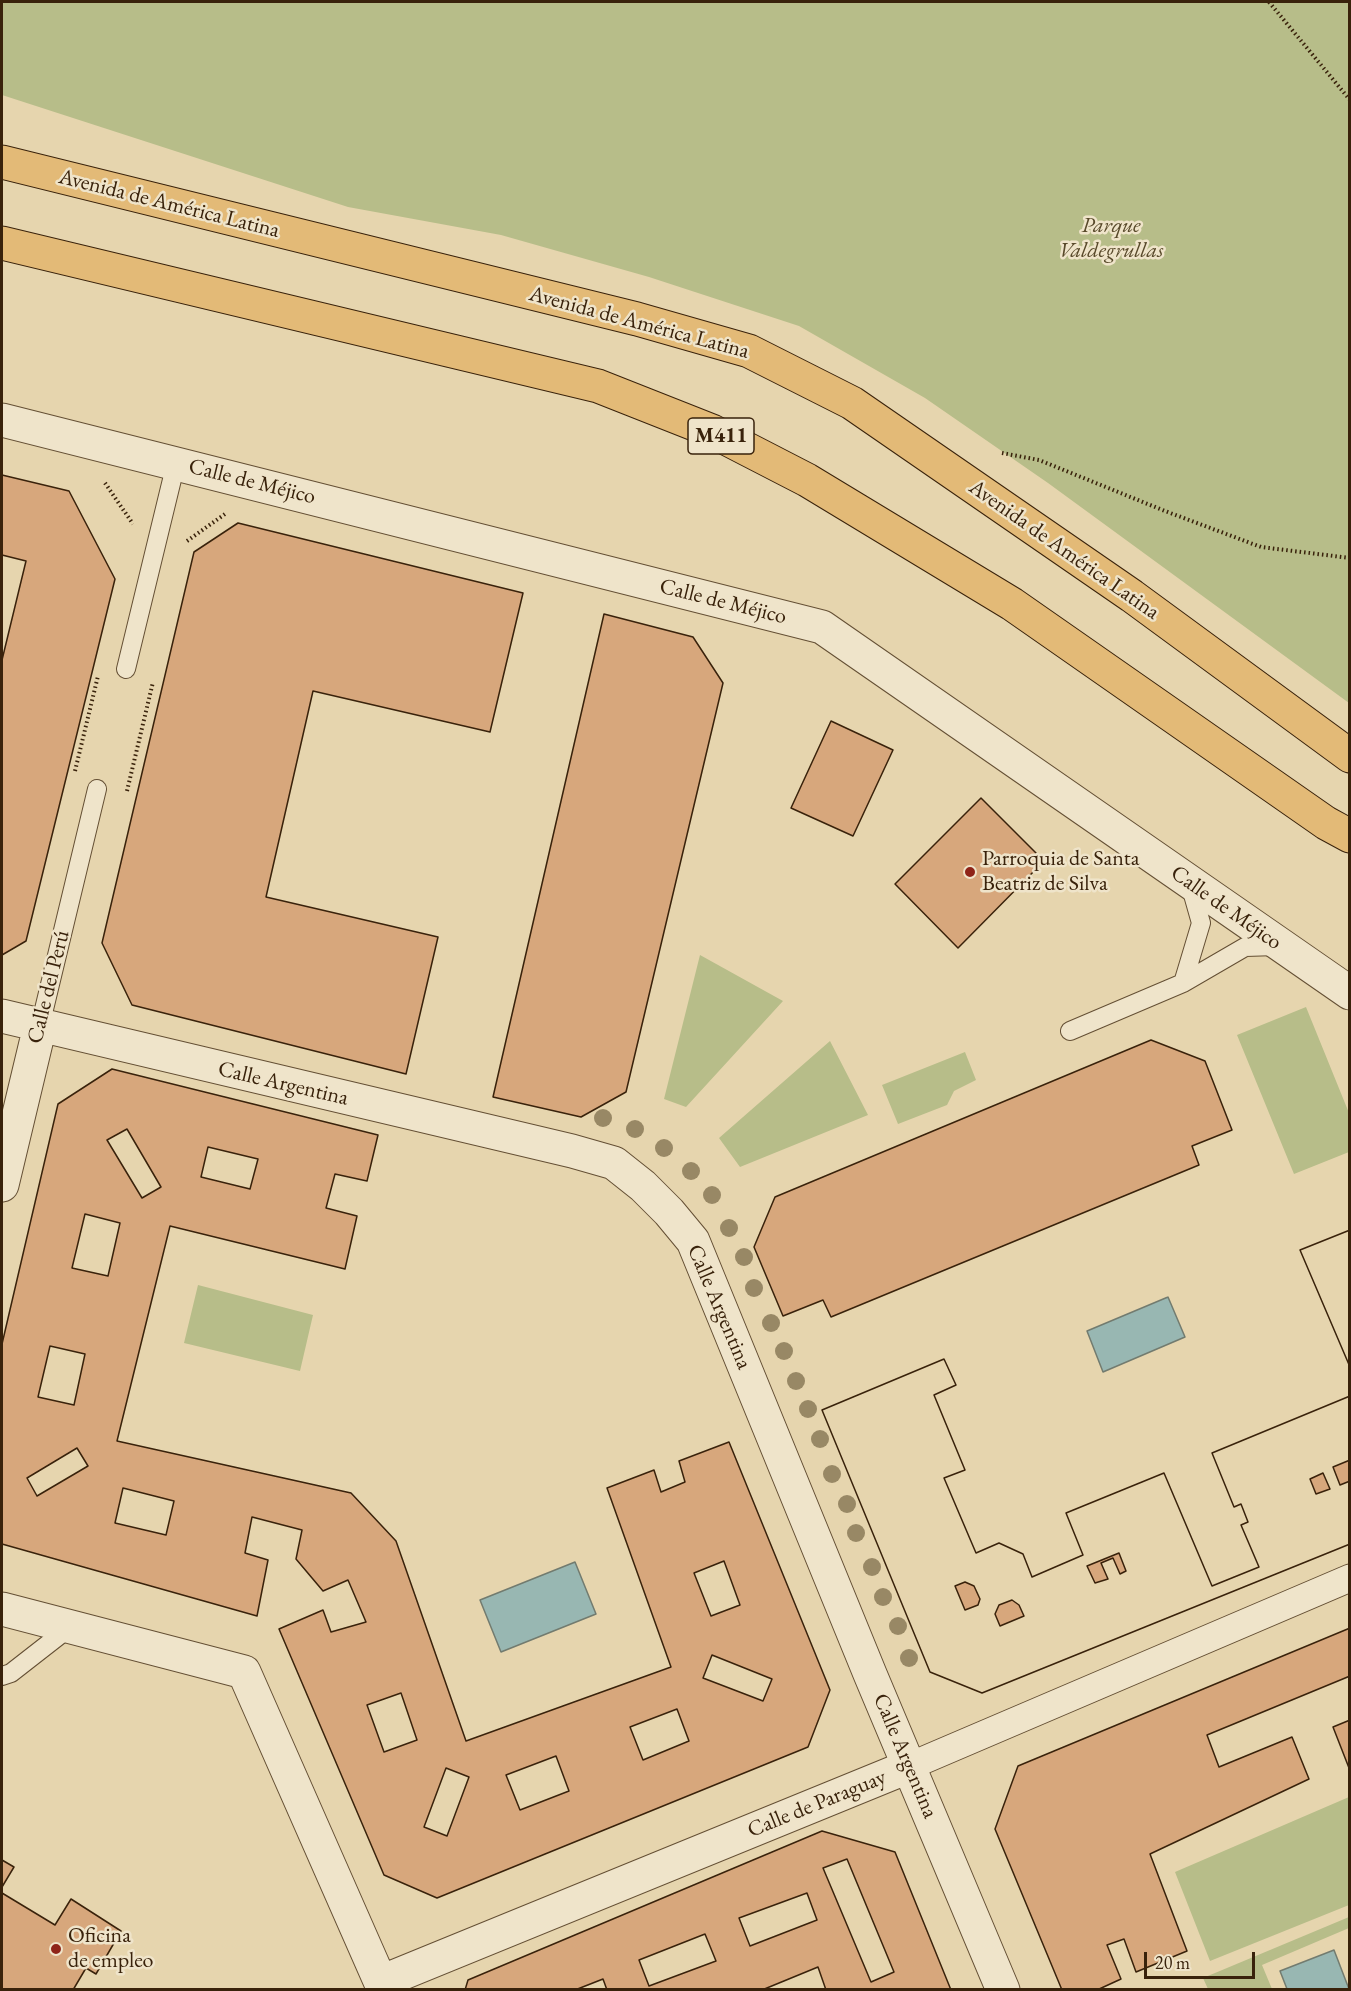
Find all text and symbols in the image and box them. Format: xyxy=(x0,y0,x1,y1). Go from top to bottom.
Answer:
street label: Avenida de América Latina xyxy=(56,164,282,244)
park label: Parque Valdegrullas xyxy=(1059,213,1163,264)
street label: Avenida de América Latina xyxy=(526,281,752,365)
road number: M411 xyxy=(688,418,754,454)
street label: Calle de Méjico xyxy=(186,453,318,511)
street label: Avenida de América Latina xyxy=(964,474,1164,626)
street label: Calle de Méjico xyxy=(657,573,789,631)
place label: Parroquia de Santa Beatriz de Silva xyxy=(982,846,1139,897)
street label: Calle de Méjico xyxy=(1165,860,1287,956)
marker: Parroquia de Santa Beatriz de Silva xyxy=(963,865,977,879)
street label: Calle del Perú xyxy=(22,928,76,1046)
street label: Calle Argentina xyxy=(215,1056,351,1112)
street label: Calle Argentina xyxy=(681,1241,757,1373)
street label: Calle Argentina xyxy=(867,1690,943,1822)
street label: Calle de Paraguay xyxy=(744,1764,890,1844)
place label: Oficina de empleo xyxy=(68,1923,153,1975)
scale bar xyxy=(1147,1940,1258,1978)
marker: Oficina de empleo xyxy=(49,1942,63,1956)
text: 20 m xyxy=(1155,1951,1190,1974)

